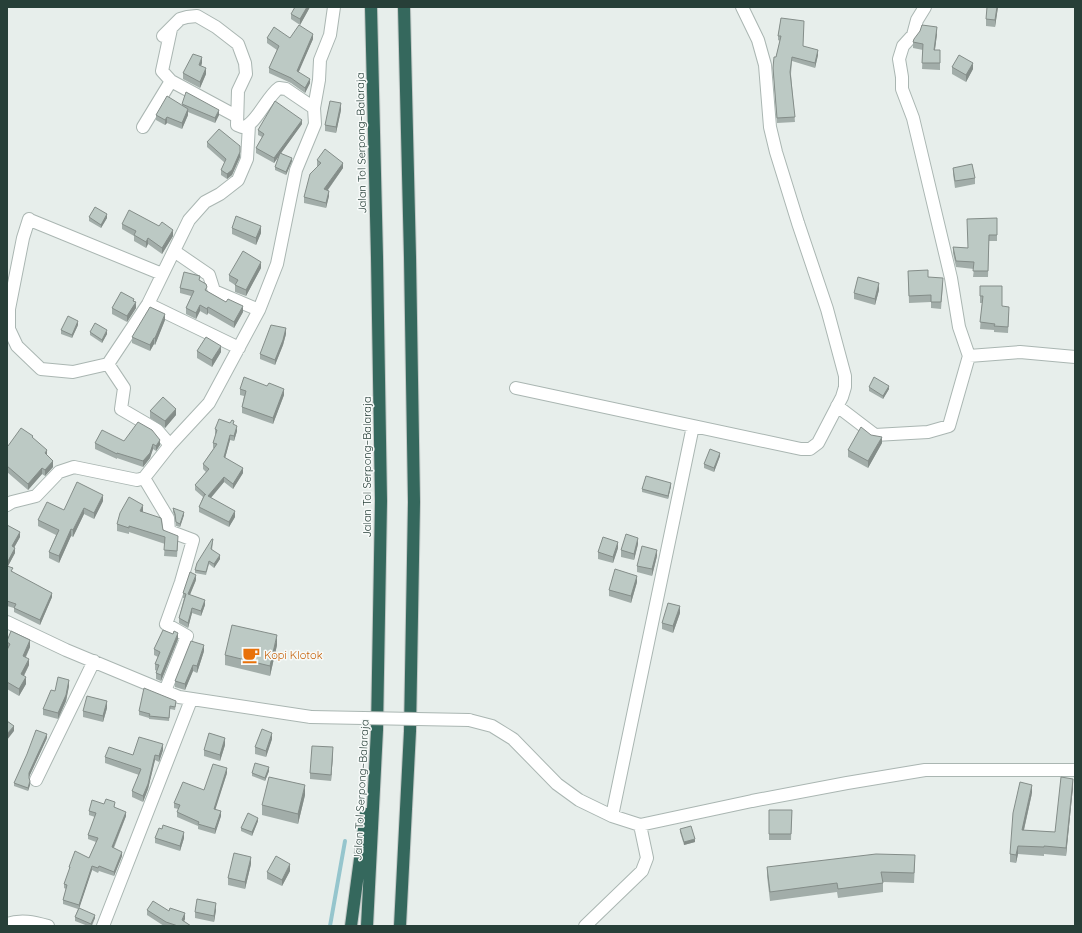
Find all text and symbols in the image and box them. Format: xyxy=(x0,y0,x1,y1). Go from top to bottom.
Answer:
street label: Jalan Tol Serpong–Balaraja xyxy=(353,72,369,214)
street label: Jalan Tol Serpong–Balaraja xyxy=(360,396,374,538)
cafe icon: Kopi Klotok xyxy=(241,645,261,665)
place label: Kopi Klotok xyxy=(264,648,323,662)
street label: Jalan Tol Serpong–Balaraja xyxy=(350,719,372,861)

